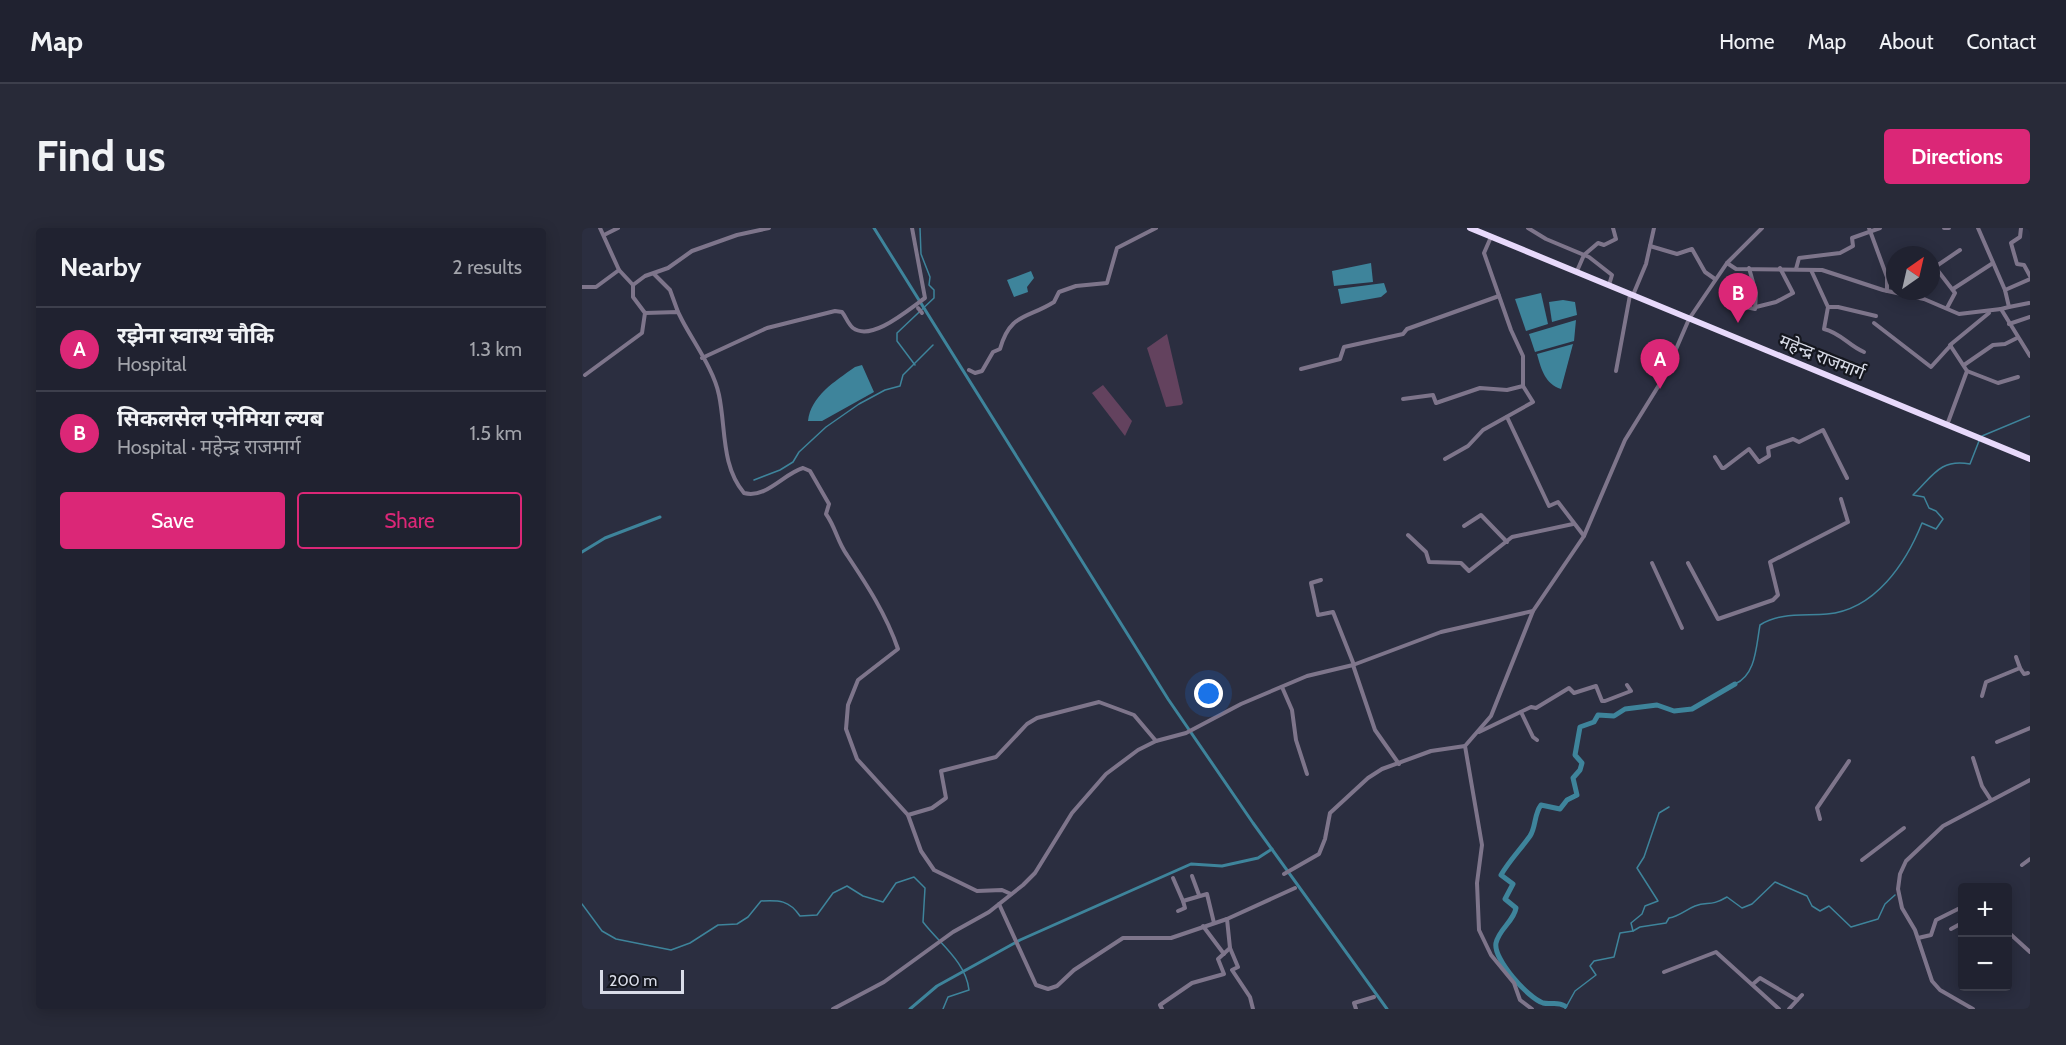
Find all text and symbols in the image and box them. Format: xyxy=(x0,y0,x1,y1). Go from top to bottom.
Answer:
text: Map xyxy=(30,24,83,58)
text: Home xyxy=(1719,29,1775,54)
text: Map xyxy=(1808,29,1846,54)
text: About xyxy=(1879,29,1933,54)
text: Contact xyxy=(1966,29,2036,54)
button: Directions xyxy=(1884,129,2030,184)
text: Find us xyxy=(36,130,165,182)
north arrow xyxy=(1886,246,1940,300)
text: Nearby xyxy=(60,251,141,283)
text: 2 results xyxy=(452,255,522,279)
pin: B xyxy=(1718,274,1758,323)
text: रझेना स्वास्थ चौकि xyxy=(117,322,274,349)
street label: महेन्द्र राजमार्ग xyxy=(1776,330,1869,385)
text: A xyxy=(73,337,86,361)
text: 1.3 km xyxy=(470,337,522,361)
pin: A xyxy=(1640,340,1680,389)
text: Hospital xyxy=(117,352,187,376)
text: सिकलसेल एनेमिया ल्यब xyxy=(117,405,323,432)
text: B xyxy=(73,421,86,445)
text: 1.5 km xyxy=(470,421,522,445)
text: Hospital · महेन्द्र राजमार्ग xyxy=(117,435,301,459)
button: Save xyxy=(60,492,285,549)
button: Share xyxy=(297,492,522,549)
your location xyxy=(1194,679,1223,708)
map controls xyxy=(1958,883,2012,991)
button: + xyxy=(1958,883,2012,937)
button: − xyxy=(1958,937,2012,991)
scale bar xyxy=(600,967,684,994)
text: 200 m xyxy=(609,971,657,990)

